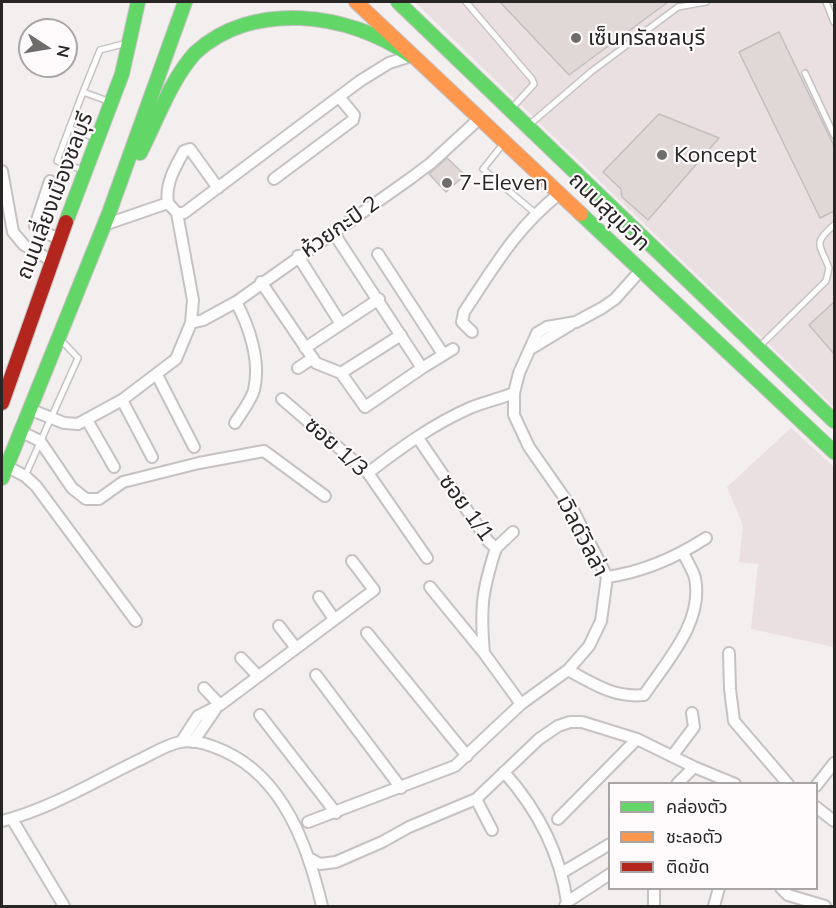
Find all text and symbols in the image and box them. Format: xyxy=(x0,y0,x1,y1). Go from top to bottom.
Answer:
north arrow xyxy=(18,18,78,78)
place label: เซ็นทรัลชลบุรี xyxy=(588,25,705,51)
marker: เซ็นทรัลชลบุรี xyxy=(569,31,583,45)
text: N xyxy=(53,43,75,59)
street label: ถนนเลี่ยงเมืองชลบุรี xyxy=(11,109,99,283)
place label: Koncept xyxy=(674,142,757,168)
marker: Koncept xyxy=(655,148,669,162)
street label: ถนนสุขุมวิท xyxy=(563,167,655,257)
place label: 7-Eleven xyxy=(459,170,548,196)
marker: 7-Eleven xyxy=(440,176,454,190)
street label: ห้วยกะปิ 2 xyxy=(296,190,384,264)
street label: ซอย 1/3 xyxy=(299,412,373,482)
street label: ซอย 1/1 xyxy=(433,469,499,547)
street label: เวิลด์วิลล่า xyxy=(550,491,614,581)
legend xyxy=(608,782,818,890)
text: คล่องตัว xyxy=(666,795,728,818)
text: ชะลอตัว xyxy=(666,825,723,848)
text: ติดขัด xyxy=(666,855,709,878)

